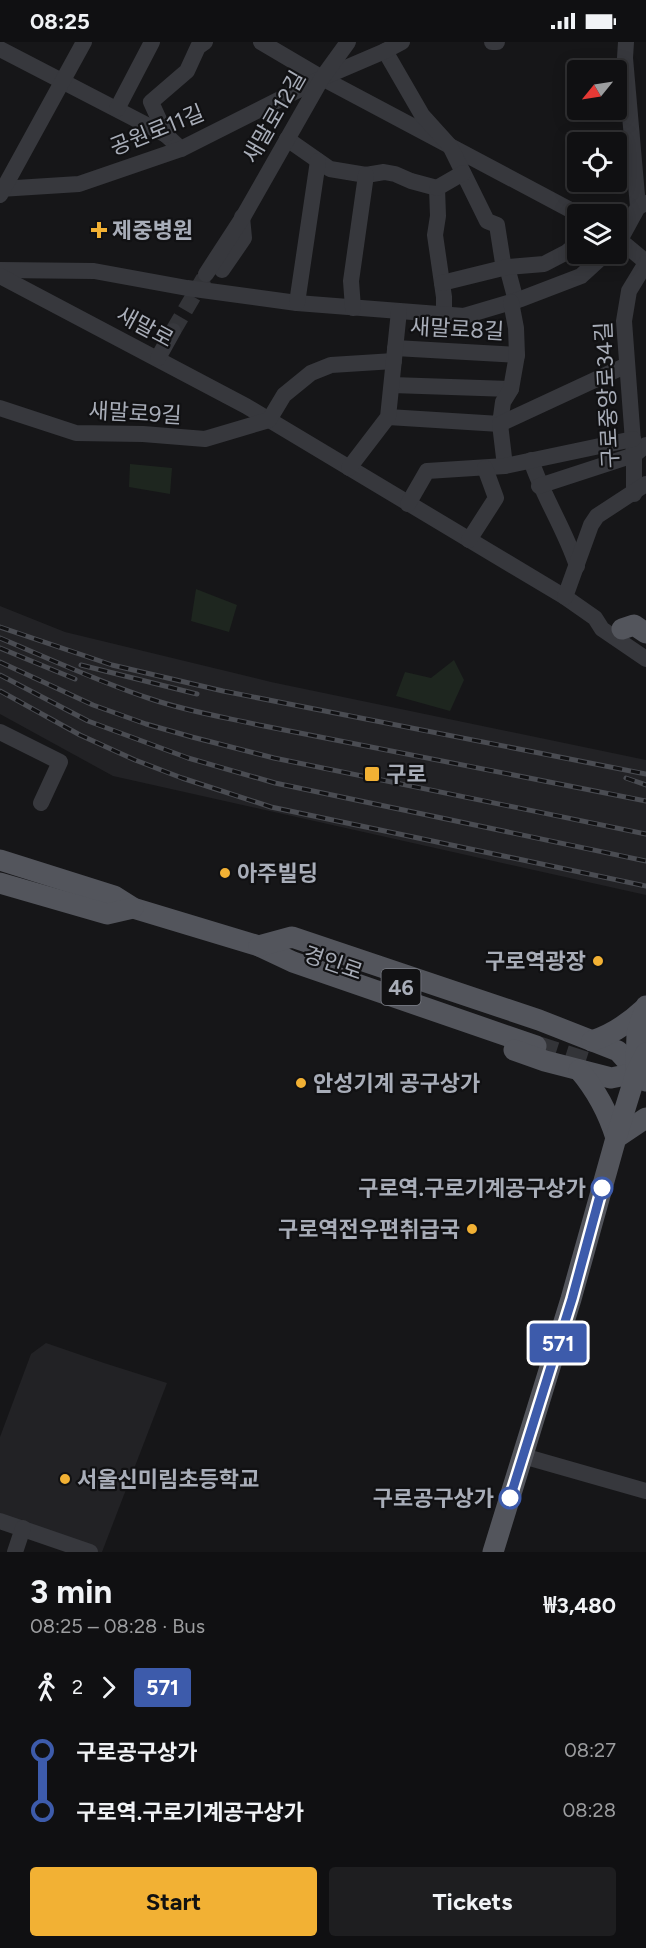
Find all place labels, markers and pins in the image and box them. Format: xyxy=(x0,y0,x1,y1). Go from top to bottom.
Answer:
place label: 제중병원 xyxy=(112,217,193,244)
marker: 제중병원 xyxy=(90,221,108,239)
place label: 구로 xyxy=(386,761,426,788)
marker: 구로 xyxy=(363,765,381,783)
place label: 아주빌딩 xyxy=(237,860,318,887)
marker: 아주빌딩 xyxy=(218,866,232,880)
place label: 구로역광장 xyxy=(485,948,586,975)
marker: 구로역광장 xyxy=(591,954,605,968)
place label: 안성기계 공구상가 xyxy=(313,1070,480,1097)
marker: 안성기계 공구상가 xyxy=(294,1076,308,1090)
place label: 구로역.구로기계공구상가 xyxy=(358,1175,586,1202)
marker: 구로역.구로기계공구상가 xyxy=(591,1177,613,1199)
place label: 구로역전우편취급국 xyxy=(278,1216,460,1243)
marker: 구로역전우편취급국 xyxy=(465,1222,479,1236)
place label: 서울신미림초등학교 xyxy=(77,1466,259,1493)
marker: 서울신미림초등학교 xyxy=(58,1472,72,1486)
place label: 구로공구상가 xyxy=(373,1485,494,1512)
marker: 구로공구상가 xyxy=(499,1487,521,1509)

